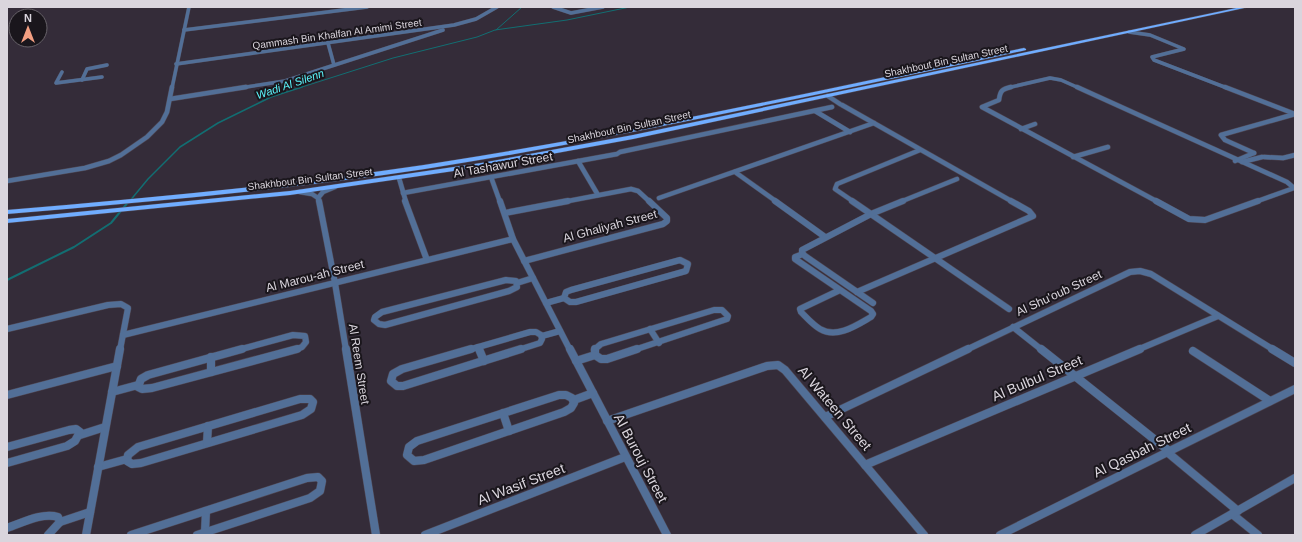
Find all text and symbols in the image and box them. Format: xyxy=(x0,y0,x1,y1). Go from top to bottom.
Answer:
north arrow xyxy=(8,8,48,48)
text: N xyxy=(24,12,32,24)
street label: Qammash Bin Khalfan Al Amimi Street xyxy=(252,17,422,51)
street label: Shakhbout Bin Sultan Street xyxy=(883,43,1009,79)
water label: Wadi Al Silenn xyxy=(255,67,325,101)
street label: Shakhbout Bin Sultan Street xyxy=(566,109,692,145)
street label: Al Tashawur Street xyxy=(452,149,554,181)
street label: Shakhbout Bin Sultan Street xyxy=(247,166,373,192)
street label: Al Ghaliyah Street xyxy=(561,207,659,245)
street label: Al Marou-ah Street xyxy=(264,257,366,295)
street label: Al Shu'oub Street xyxy=(1014,267,1105,319)
street label: Al Reem Street xyxy=(346,323,372,406)
street label: Al Bulbul Street xyxy=(989,352,1085,404)
street label: Al Wateen Street xyxy=(795,363,875,454)
street label: Al Burouj Street xyxy=(611,411,671,505)
street label: Al Qasbah Street xyxy=(1091,419,1194,481)
street label: Al Wasif Street xyxy=(475,460,567,508)

